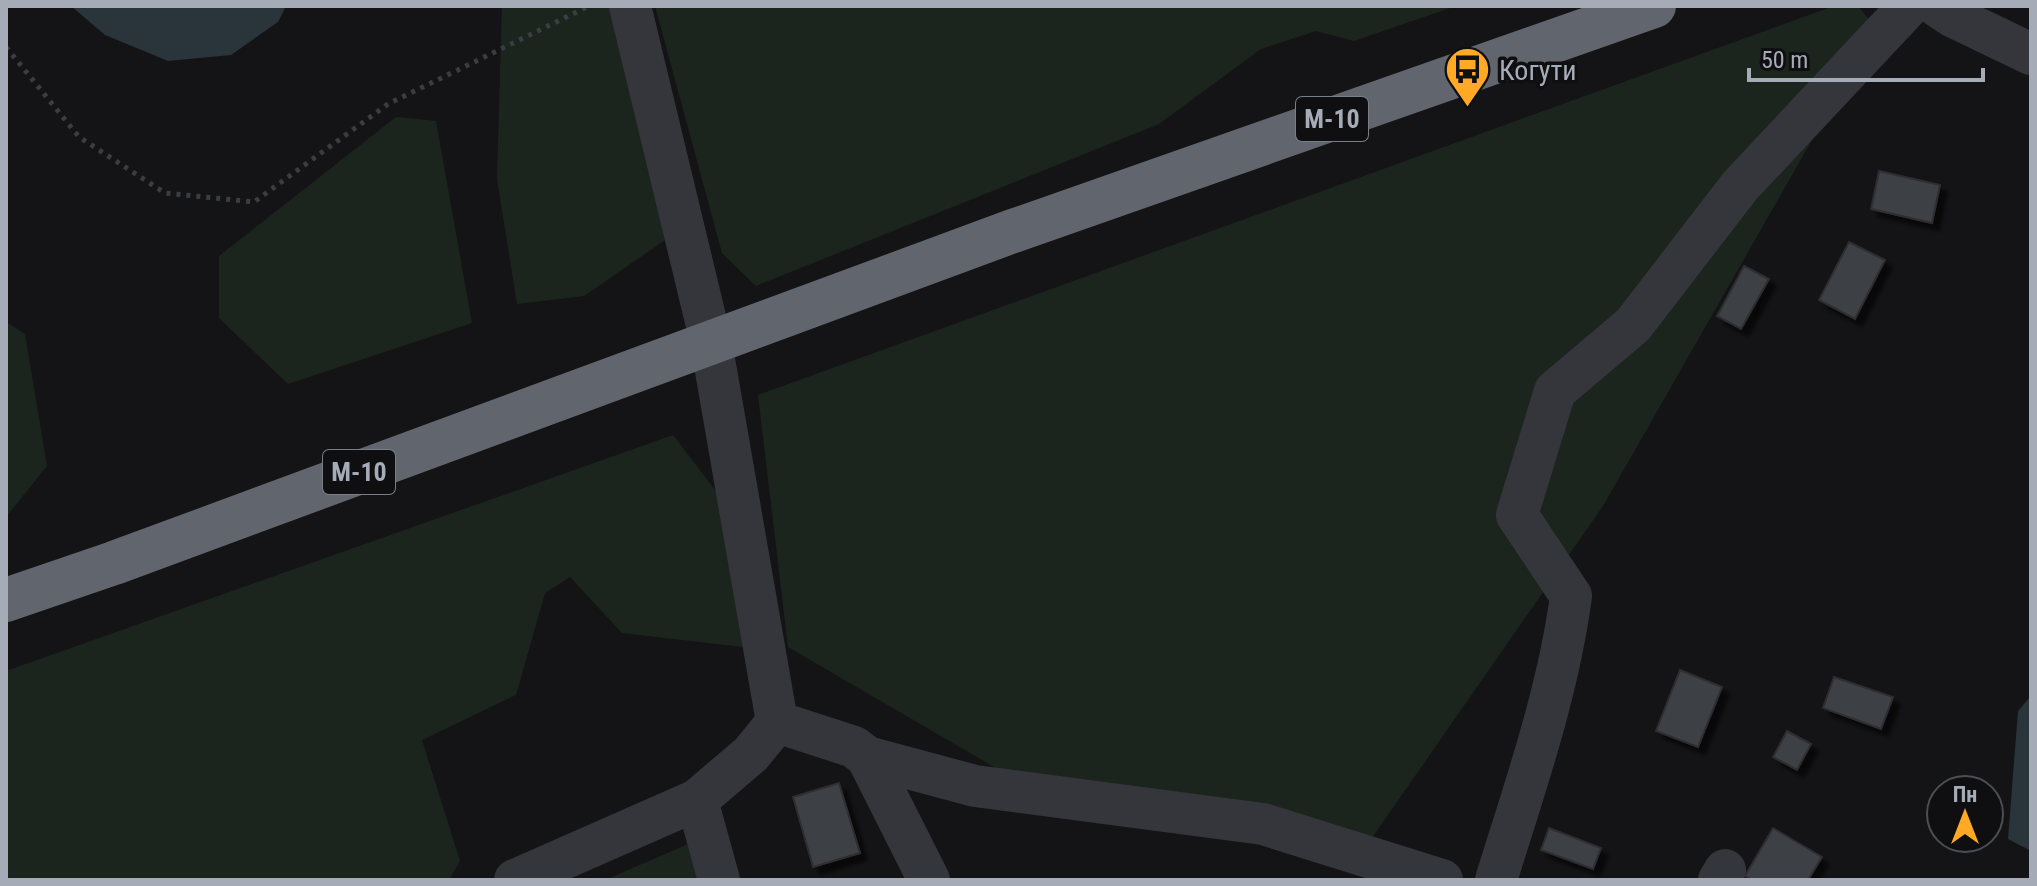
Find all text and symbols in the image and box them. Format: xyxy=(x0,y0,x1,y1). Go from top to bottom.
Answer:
scale bar xyxy=(1749,32,1983,82)
bus stop icon: Когути xyxy=(1444,46,1492,109)
text: 50 m xyxy=(1761,46,1808,74)
place label: Когути xyxy=(1499,54,1577,87)
road number: М-10 xyxy=(1296,97,1368,141)
road number: М-10 xyxy=(323,450,395,494)
north arrow xyxy=(1925,774,2005,854)
text: Пн xyxy=(1953,782,1977,807)

